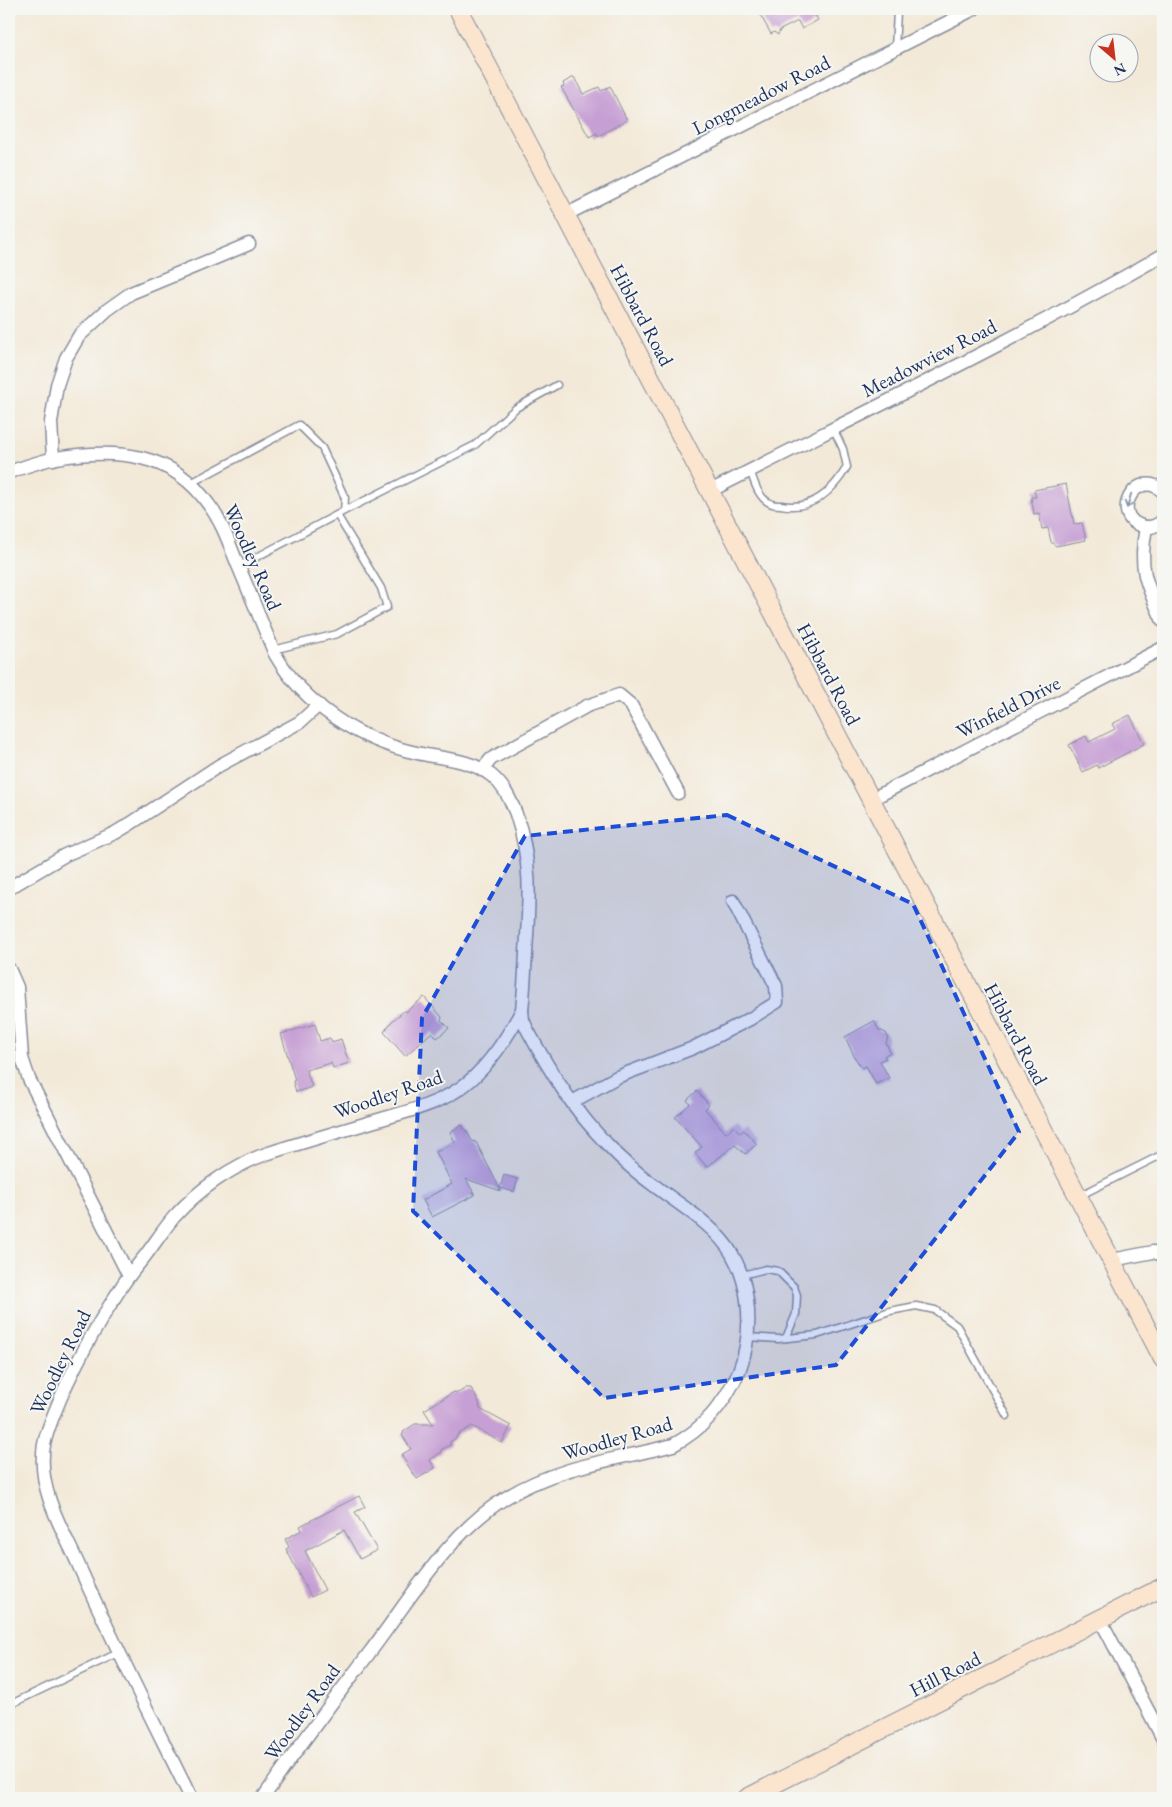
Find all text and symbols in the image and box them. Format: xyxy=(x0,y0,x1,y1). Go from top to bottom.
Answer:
north arrow xyxy=(1090,32,1140,82)
street label: Longmeadow Road xyxy=(688,49,835,141)
text: N xyxy=(1110,59,1129,80)
street label: Hibbard Road xyxy=(604,259,680,371)
street label: Meadowview Road xyxy=(857,312,1002,403)
one-way arrow xyxy=(1124,493,1134,509)
street label: Woodley Road xyxy=(218,500,288,615)
street label: Hibbard Road xyxy=(791,618,867,730)
street label: Winfield Drive xyxy=(952,670,1064,744)
street label: Hibbard Road xyxy=(978,978,1054,1090)
street label: Woodley Road xyxy=(330,1063,447,1125)
street label: Woodley Road xyxy=(23,1305,97,1419)
street label: Woodley Road xyxy=(559,1410,676,1466)
street label: Hill Road xyxy=(905,1645,986,1703)
street label: Woodley Road xyxy=(258,1658,346,1766)

